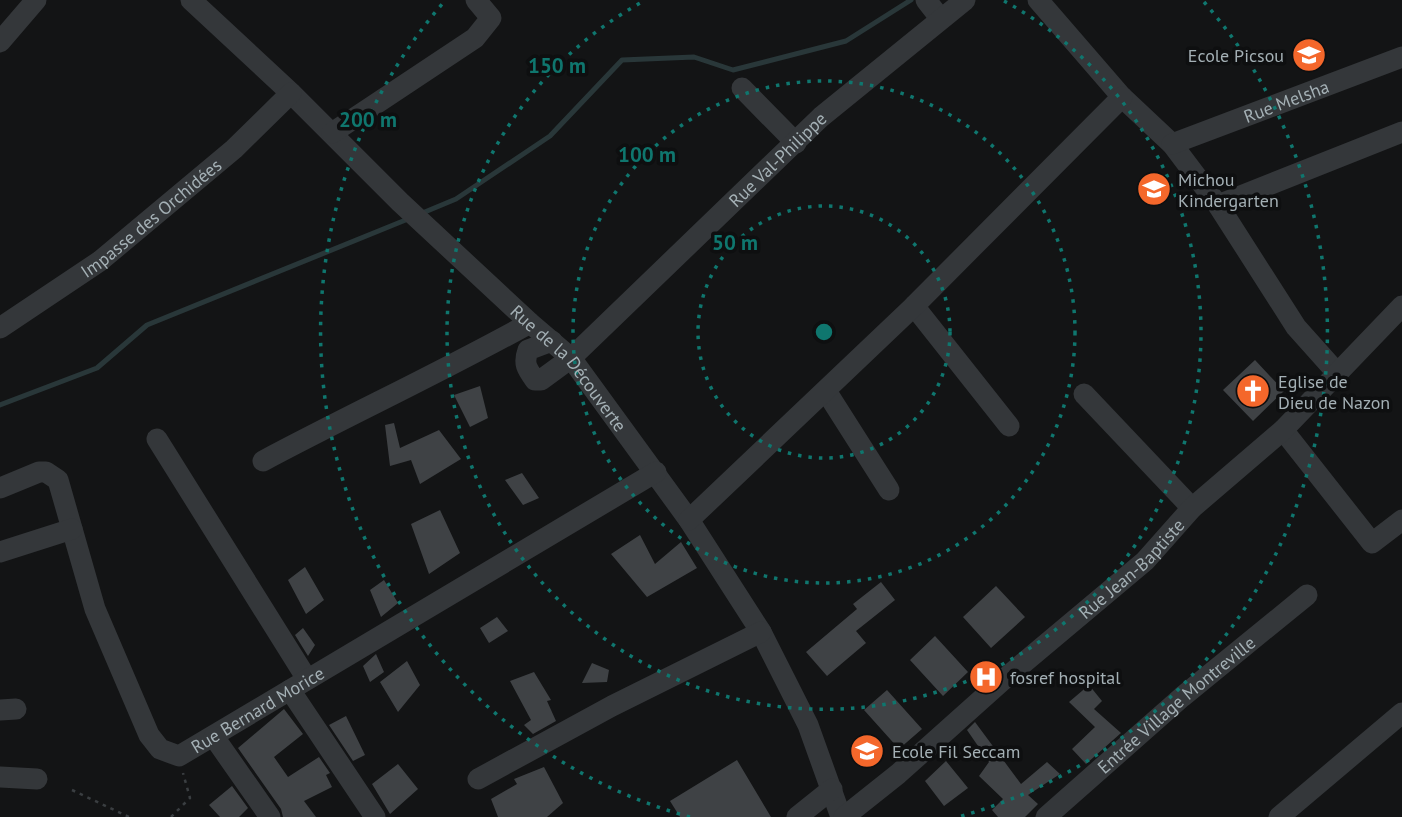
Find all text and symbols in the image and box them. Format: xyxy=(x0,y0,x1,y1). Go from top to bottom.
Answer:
school or university icon: Ecole Picsou xyxy=(1290,36,1328,74)
place label: Ecole Picsou xyxy=(1188,44,1284,67)
text: 150 m xyxy=(528,52,586,79)
street label: Rue Melsha xyxy=(1240,74,1332,127)
text: 200 m xyxy=(339,106,397,133)
street label: Rue Val-Philippe xyxy=(723,107,831,212)
text: 100 m xyxy=(618,141,676,168)
street label: Impasse des Orchidées xyxy=(76,153,226,282)
place label: Michou Kindergarten xyxy=(1178,168,1279,212)
school or university icon: Michou Kindergarten xyxy=(1135,170,1173,208)
text: 50 m xyxy=(712,229,758,256)
street label: Rue de la Découverte xyxy=(506,299,632,436)
centre of rings xyxy=(812,320,836,344)
place label: Eglise de Dieu de Nazon xyxy=(1278,370,1390,414)
church icon: Eglise de Dieu de Nazon xyxy=(1234,372,1272,410)
street label: Rue Jean-Baptiste xyxy=(1074,514,1189,624)
street label: Entrée Village Montreville xyxy=(1092,631,1260,778)
hospital icon: fosref hospital xyxy=(967,658,1005,696)
street label: Rue Bernard Morice xyxy=(186,661,328,758)
place label: fosref hospital xyxy=(1010,666,1121,689)
school or university icon: Ecole Fil Seccam xyxy=(848,732,886,770)
place label: Ecole Fil Seccam xyxy=(892,740,1020,763)

